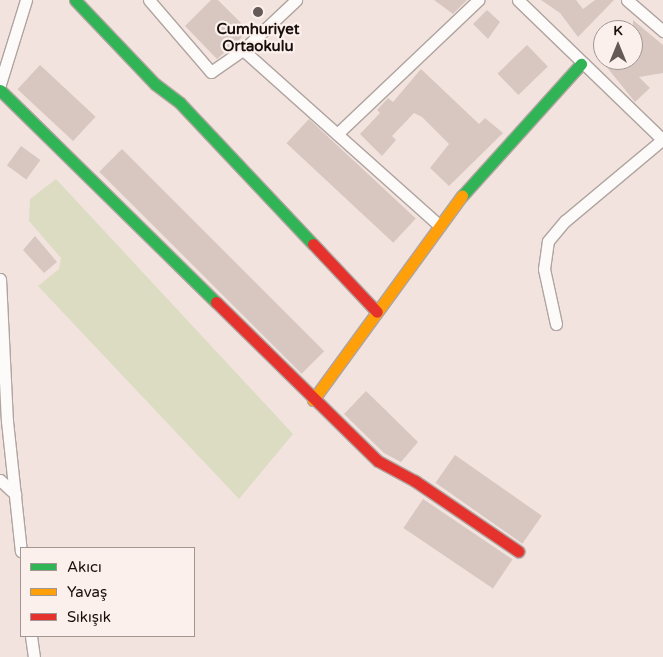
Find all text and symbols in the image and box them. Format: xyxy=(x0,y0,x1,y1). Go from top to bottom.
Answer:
marker: Cumhuriyet Ortaokulu xyxy=(252,6,264,18)
place label: Cumhuriyet Ortaokulu xyxy=(216,20,300,55)
north arrow xyxy=(593,20,643,70)
text: K xyxy=(613,22,623,39)
legend xyxy=(20,547,195,637)
text: Akıcı xyxy=(67,558,102,576)
text: Yavaş xyxy=(67,583,107,601)
text: Sıkışık xyxy=(67,608,111,626)

